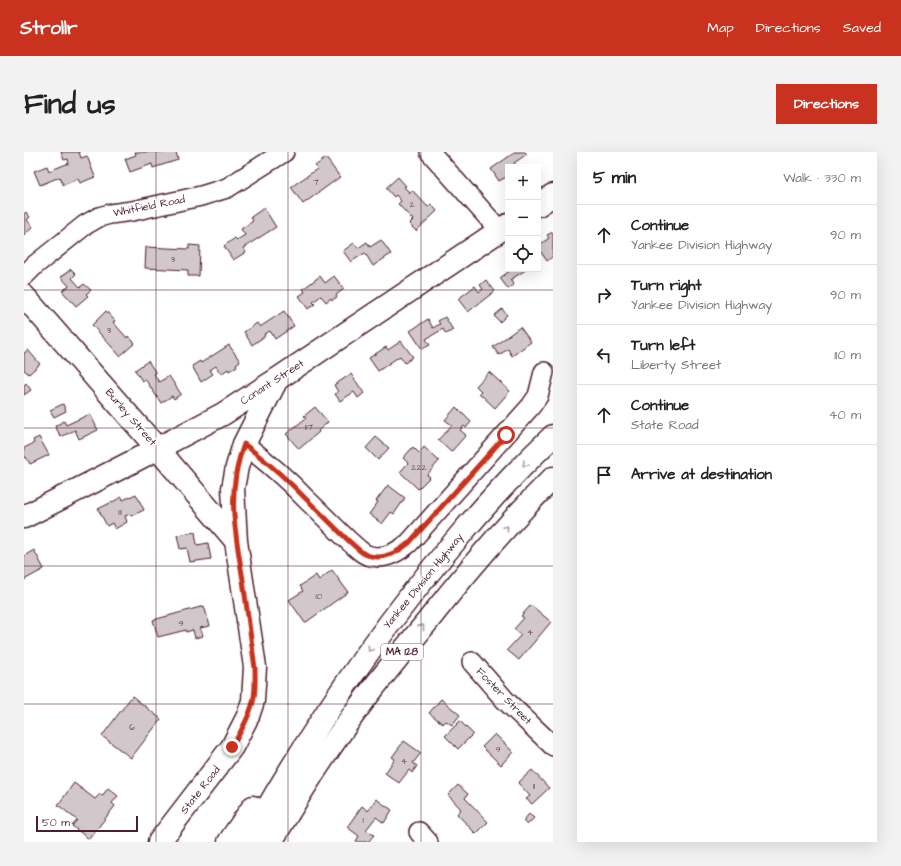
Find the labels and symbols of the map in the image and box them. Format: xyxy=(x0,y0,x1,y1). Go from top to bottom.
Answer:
house number: 7 xyxy=(313,176,319,189)
street label: Whitfield Road xyxy=(112,192,187,220)
house number: 2 xyxy=(409,198,415,211)
house number: 3 xyxy=(171,253,176,266)
house number: 3 xyxy=(107,324,112,337)
street label: Conant Street xyxy=(237,355,307,408)
street label: Burley Street xyxy=(101,385,160,450)
house number: 117 xyxy=(305,421,313,434)
route start xyxy=(497,426,515,444)
one-way arrow xyxy=(523,459,530,467)
house number: 222 xyxy=(411,461,428,474)
house number: 111 xyxy=(118,506,122,519)
one-way arrow xyxy=(501,525,509,533)
street label: Yankee Division Highway xyxy=(380,530,467,633)
house number: 10 xyxy=(316,590,323,603)
house number: 9 xyxy=(178,617,184,630)
one-way arrow xyxy=(417,625,424,632)
house number: 4 xyxy=(527,626,533,639)
road number: MA 128 xyxy=(381,644,423,660)
one-way arrow xyxy=(367,645,375,652)
street label: Foster Street xyxy=(473,664,536,728)
house number: 6 xyxy=(129,721,135,734)
route end xyxy=(223,738,241,756)
house number: 9 xyxy=(495,743,501,756)
house number: 4 xyxy=(401,755,407,768)
street label: State Road xyxy=(176,763,224,817)
house number: 11 xyxy=(533,780,535,793)
scale bar xyxy=(36,814,138,833)
house number: 1 xyxy=(362,814,364,827)

